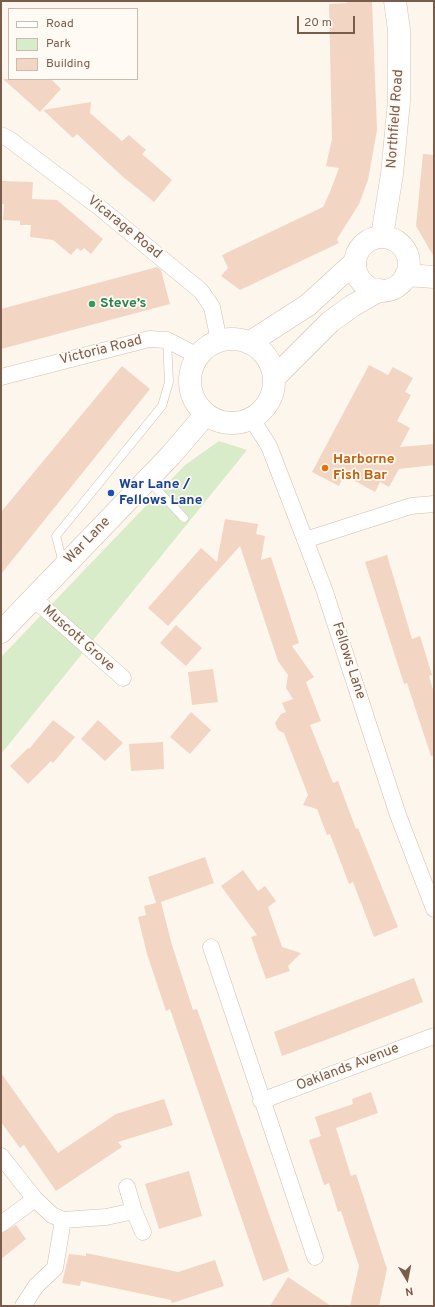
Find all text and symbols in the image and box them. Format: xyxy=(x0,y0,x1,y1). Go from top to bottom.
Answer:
legend xyxy=(8,8,138,80)
scale bar xyxy=(299,8,357,34)
text: 20 m xyxy=(304,15,332,31)
text: Road xyxy=(46,16,74,32)
text: Park xyxy=(46,36,71,52)
text: Building xyxy=(46,56,90,72)
street label: Northfield Road xyxy=(384,69,408,169)
street label: Vicarage Road xyxy=(83,193,165,263)
place label: Steve’s xyxy=(100,296,146,312)
marker: Steve’s xyxy=(87,299,97,309)
street label: Victoria Road xyxy=(58,333,144,369)
place label: Harborne Fish Bar xyxy=(333,452,395,484)
marker: Harborne Fish Bar xyxy=(320,463,330,473)
place label: War Lane / Fellows Lane xyxy=(119,477,202,510)
marker: War Lane / Fellows Lane xyxy=(106,488,116,498)
street label: War Lane xyxy=(62,514,114,568)
street label: Muscott Grove xyxy=(39,602,117,676)
street label: Fellows Lane xyxy=(328,620,368,702)
street label: Oaklands Avenue xyxy=(294,1041,402,1095)
north arrow xyxy=(387,1259,427,1299)
text: N xyxy=(404,1283,414,1298)

